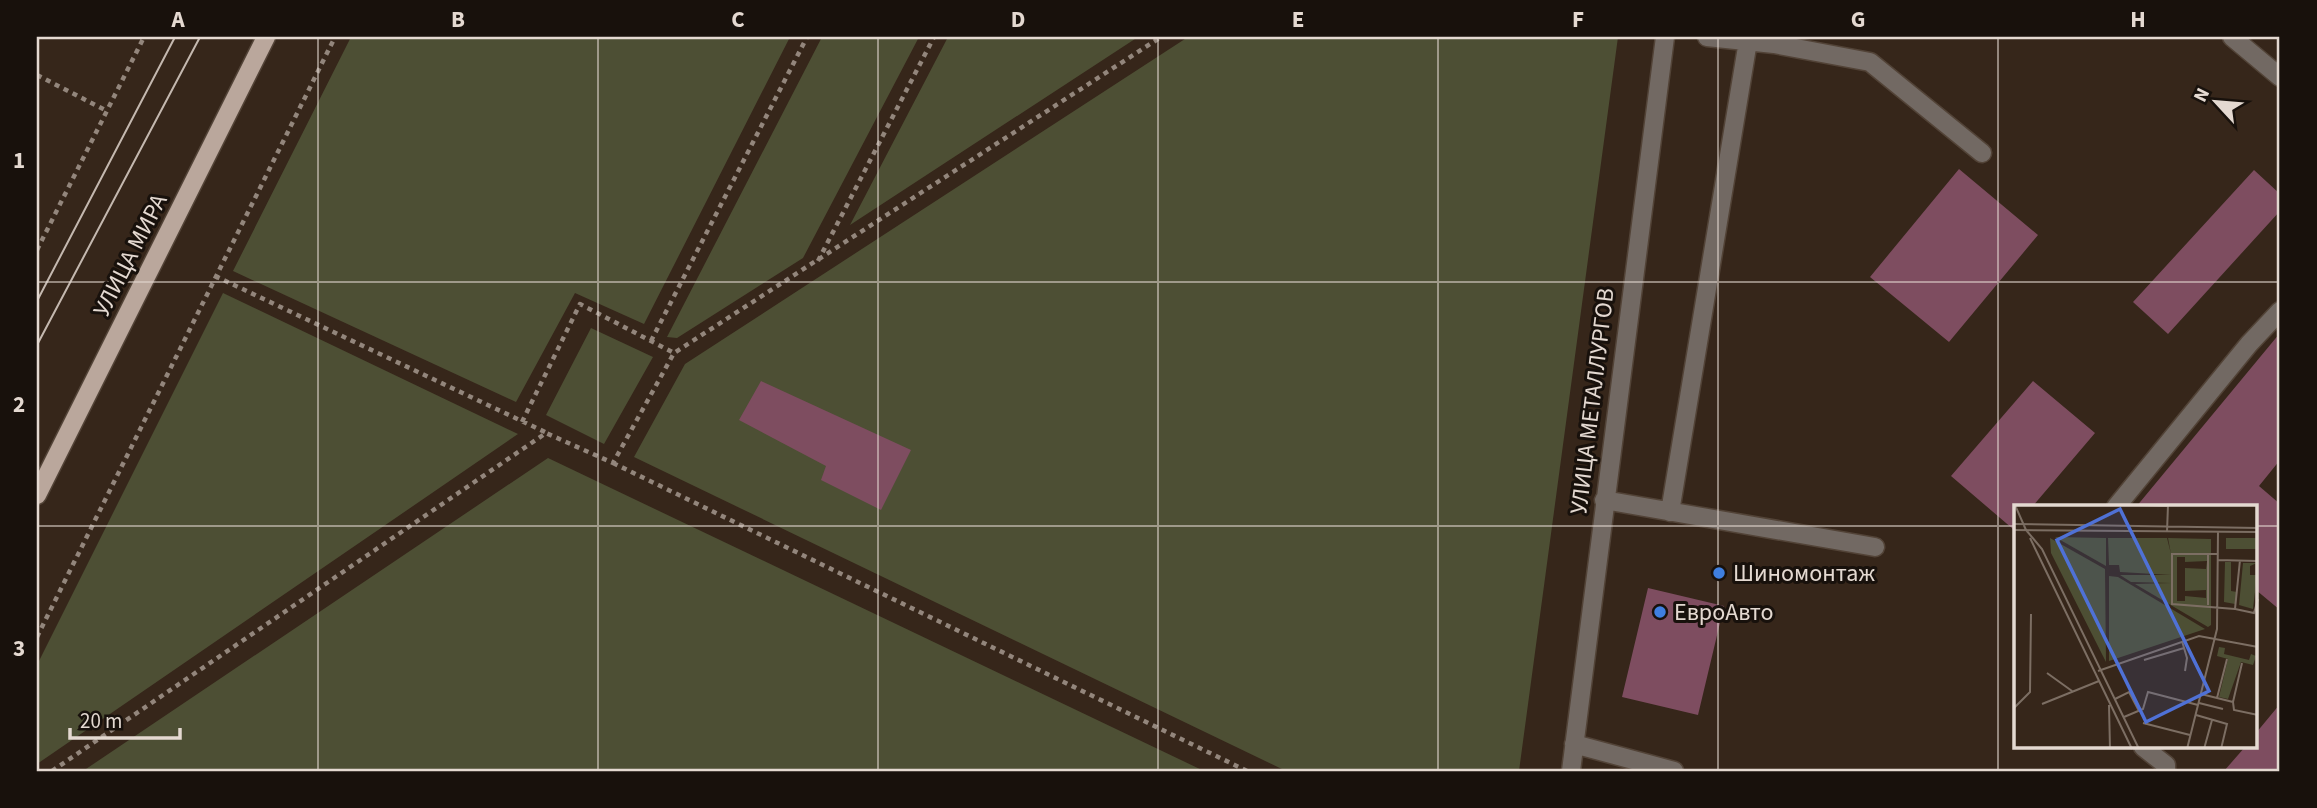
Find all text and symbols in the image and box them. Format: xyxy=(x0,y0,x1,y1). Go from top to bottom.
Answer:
text: A xyxy=(170,3,185,36)
text: B xyxy=(451,3,465,36)
text: C xyxy=(731,3,745,36)
text: D xyxy=(1011,3,1025,36)
text: E xyxy=(1292,3,1304,36)
text: F xyxy=(1572,3,1584,36)
text: G xyxy=(1851,3,1865,36)
text: H xyxy=(2130,3,2146,36)
north arrow xyxy=(2180,66,2250,136)
text: N xyxy=(2187,84,2217,107)
text: 1 xyxy=(13,144,25,177)
street label: УЛИЦА МИРА xyxy=(85,188,176,323)
street label: УЛИЦА МЕТАЛЛУРГОВ xyxy=(1561,286,1624,516)
text: 2 xyxy=(13,388,25,421)
inset map xyxy=(2014,505,2258,748)
place label: Шиномонтаж xyxy=(1733,556,1875,591)
marker: Шиномонтаж xyxy=(1711,565,1727,581)
place label: ЕвроАвто xyxy=(1674,595,1774,630)
marker: ЕвроАвто xyxy=(1652,604,1668,620)
text: 3 xyxy=(13,632,25,665)
scale bar xyxy=(70,696,180,740)
text: 20 m xyxy=(80,706,122,736)

